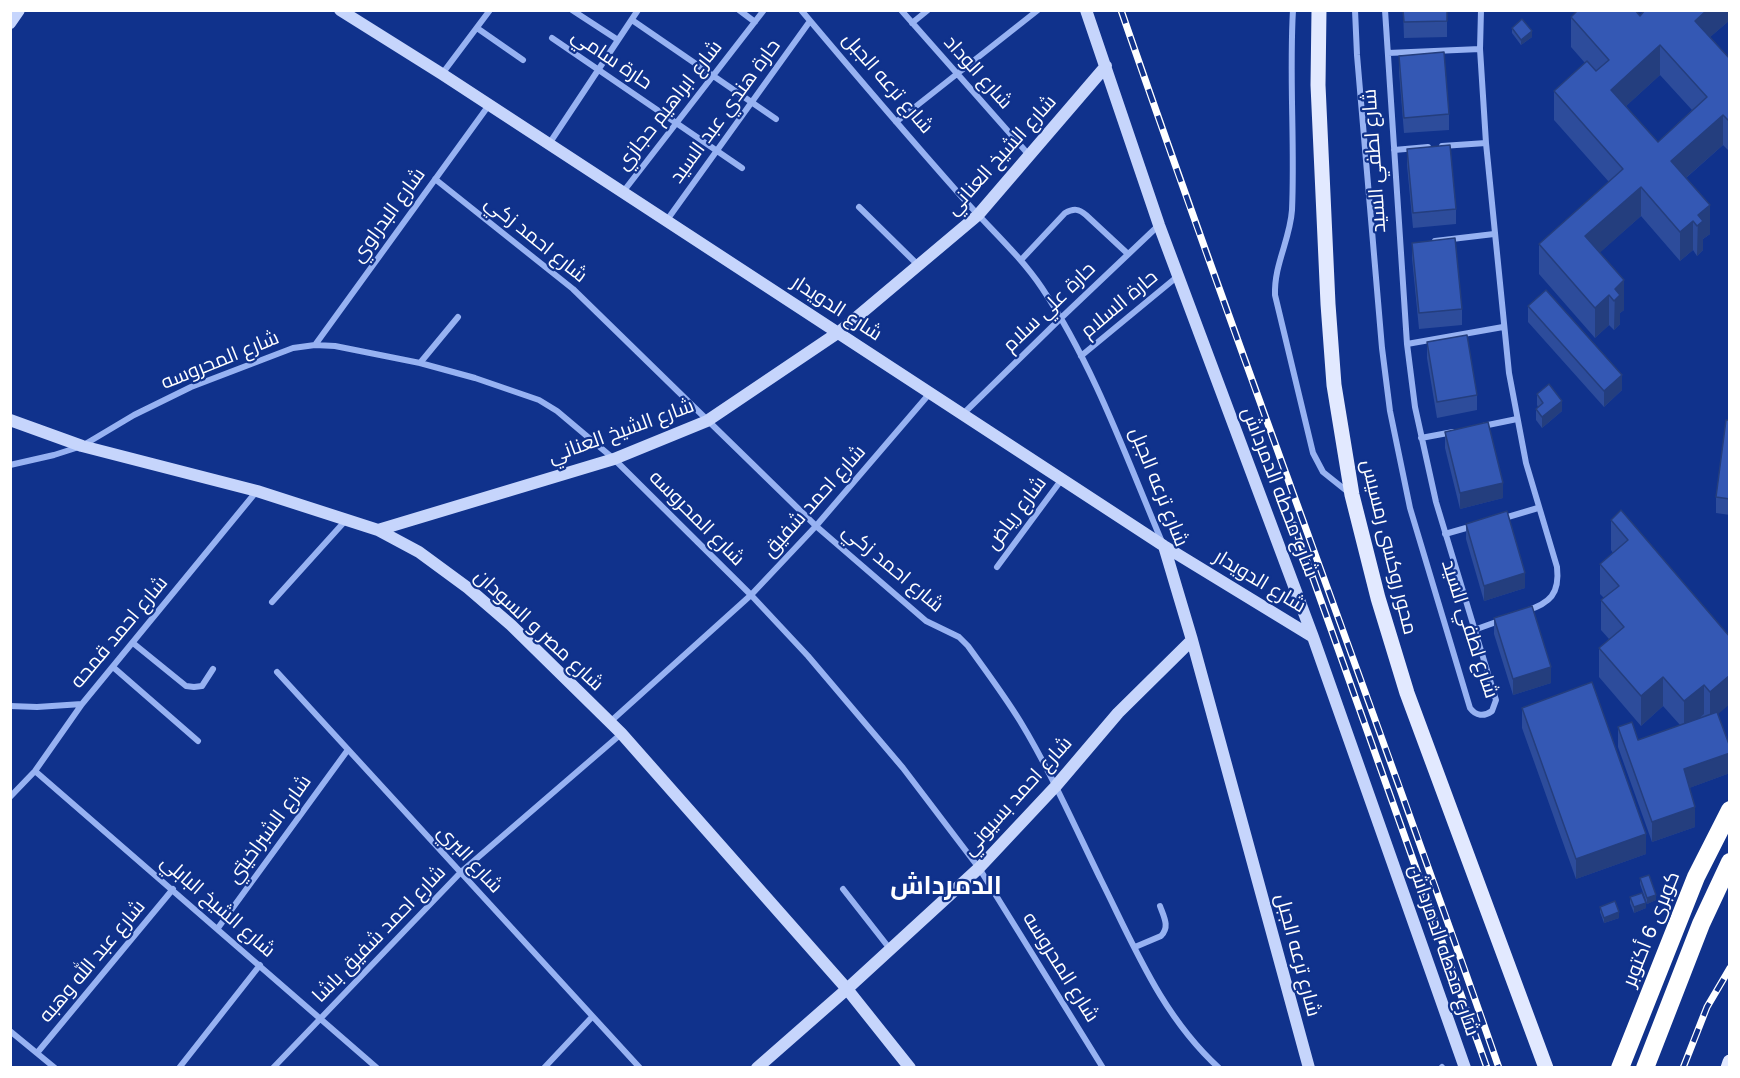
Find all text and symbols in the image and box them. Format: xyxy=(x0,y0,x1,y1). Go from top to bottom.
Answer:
street label: حارة سامي xyxy=(567,23,657,95)
street label: شارع ترعه الجبل xyxy=(838,27,938,139)
street label: شارع الوداد xyxy=(939,30,1017,114)
street label: حارة هندي عبد السيد xyxy=(665,34,785,188)
street label: شارع ابراهيم حجازي xyxy=(611,35,727,175)
street label: شارع لطفي السيد xyxy=(1357,88,1391,234)
street label: شارع الشيخ العناني xyxy=(941,90,1061,220)
street label: شارع البدراوي xyxy=(346,163,430,267)
street label: شارع احمد زكي xyxy=(480,190,592,288)
street label: حارة علي سلام xyxy=(998,257,1100,357)
street label: حارة السلام xyxy=(1076,265,1162,343)
street label: شارع الدويدار xyxy=(787,270,887,346)
street label: شارع المحروسه xyxy=(157,325,283,395)
street label: شارع الشيخ العناني xyxy=(545,393,697,469)
street label: شارع محطه الدمرداش xyxy=(1237,404,1323,580)
street label: شارع ترعه الجبل xyxy=(1124,424,1194,550)
street label: شارع احمد شفيق xyxy=(757,440,871,562)
street label: محور روكسى رمسيس xyxy=(1356,457,1422,637)
street label: شارع المحروسه xyxy=(644,465,750,571)
street label: شارع رياض xyxy=(981,472,1051,554)
street label: شارع احمد زكي xyxy=(837,519,949,617)
street label: شارع الدويدار xyxy=(1210,544,1310,618)
street label: شارع لطفي السيد xyxy=(1436,557,1504,701)
street label: شارع مصر و السودان xyxy=(469,564,609,696)
street label: شارع احمد قمحه xyxy=(65,571,173,693)
street label: شارع احمد بسيوني xyxy=(957,731,1077,861)
street label: شارع الشبراخيتي xyxy=(222,770,316,888)
street label: شارع البري xyxy=(432,820,508,898)
street label: شارع الشيخ البابلي xyxy=(156,850,280,962)
street label: شارع احمد شفيق باشا xyxy=(307,860,451,1008)
street label: شارع محطه الدمرداش xyxy=(1403,861,1485,1039)
street label: كوبرى 6 أكتوبر xyxy=(1617,868,1685,990)
district label: الدمرداش xyxy=(890,870,1002,902)
street label: شارع ترعه الجبل xyxy=(1270,891,1326,1019)
street label: شارع عبد الله وهبه xyxy=(34,895,150,1027)
street label: شارع المحروسه xyxy=(1018,908,1104,1026)

